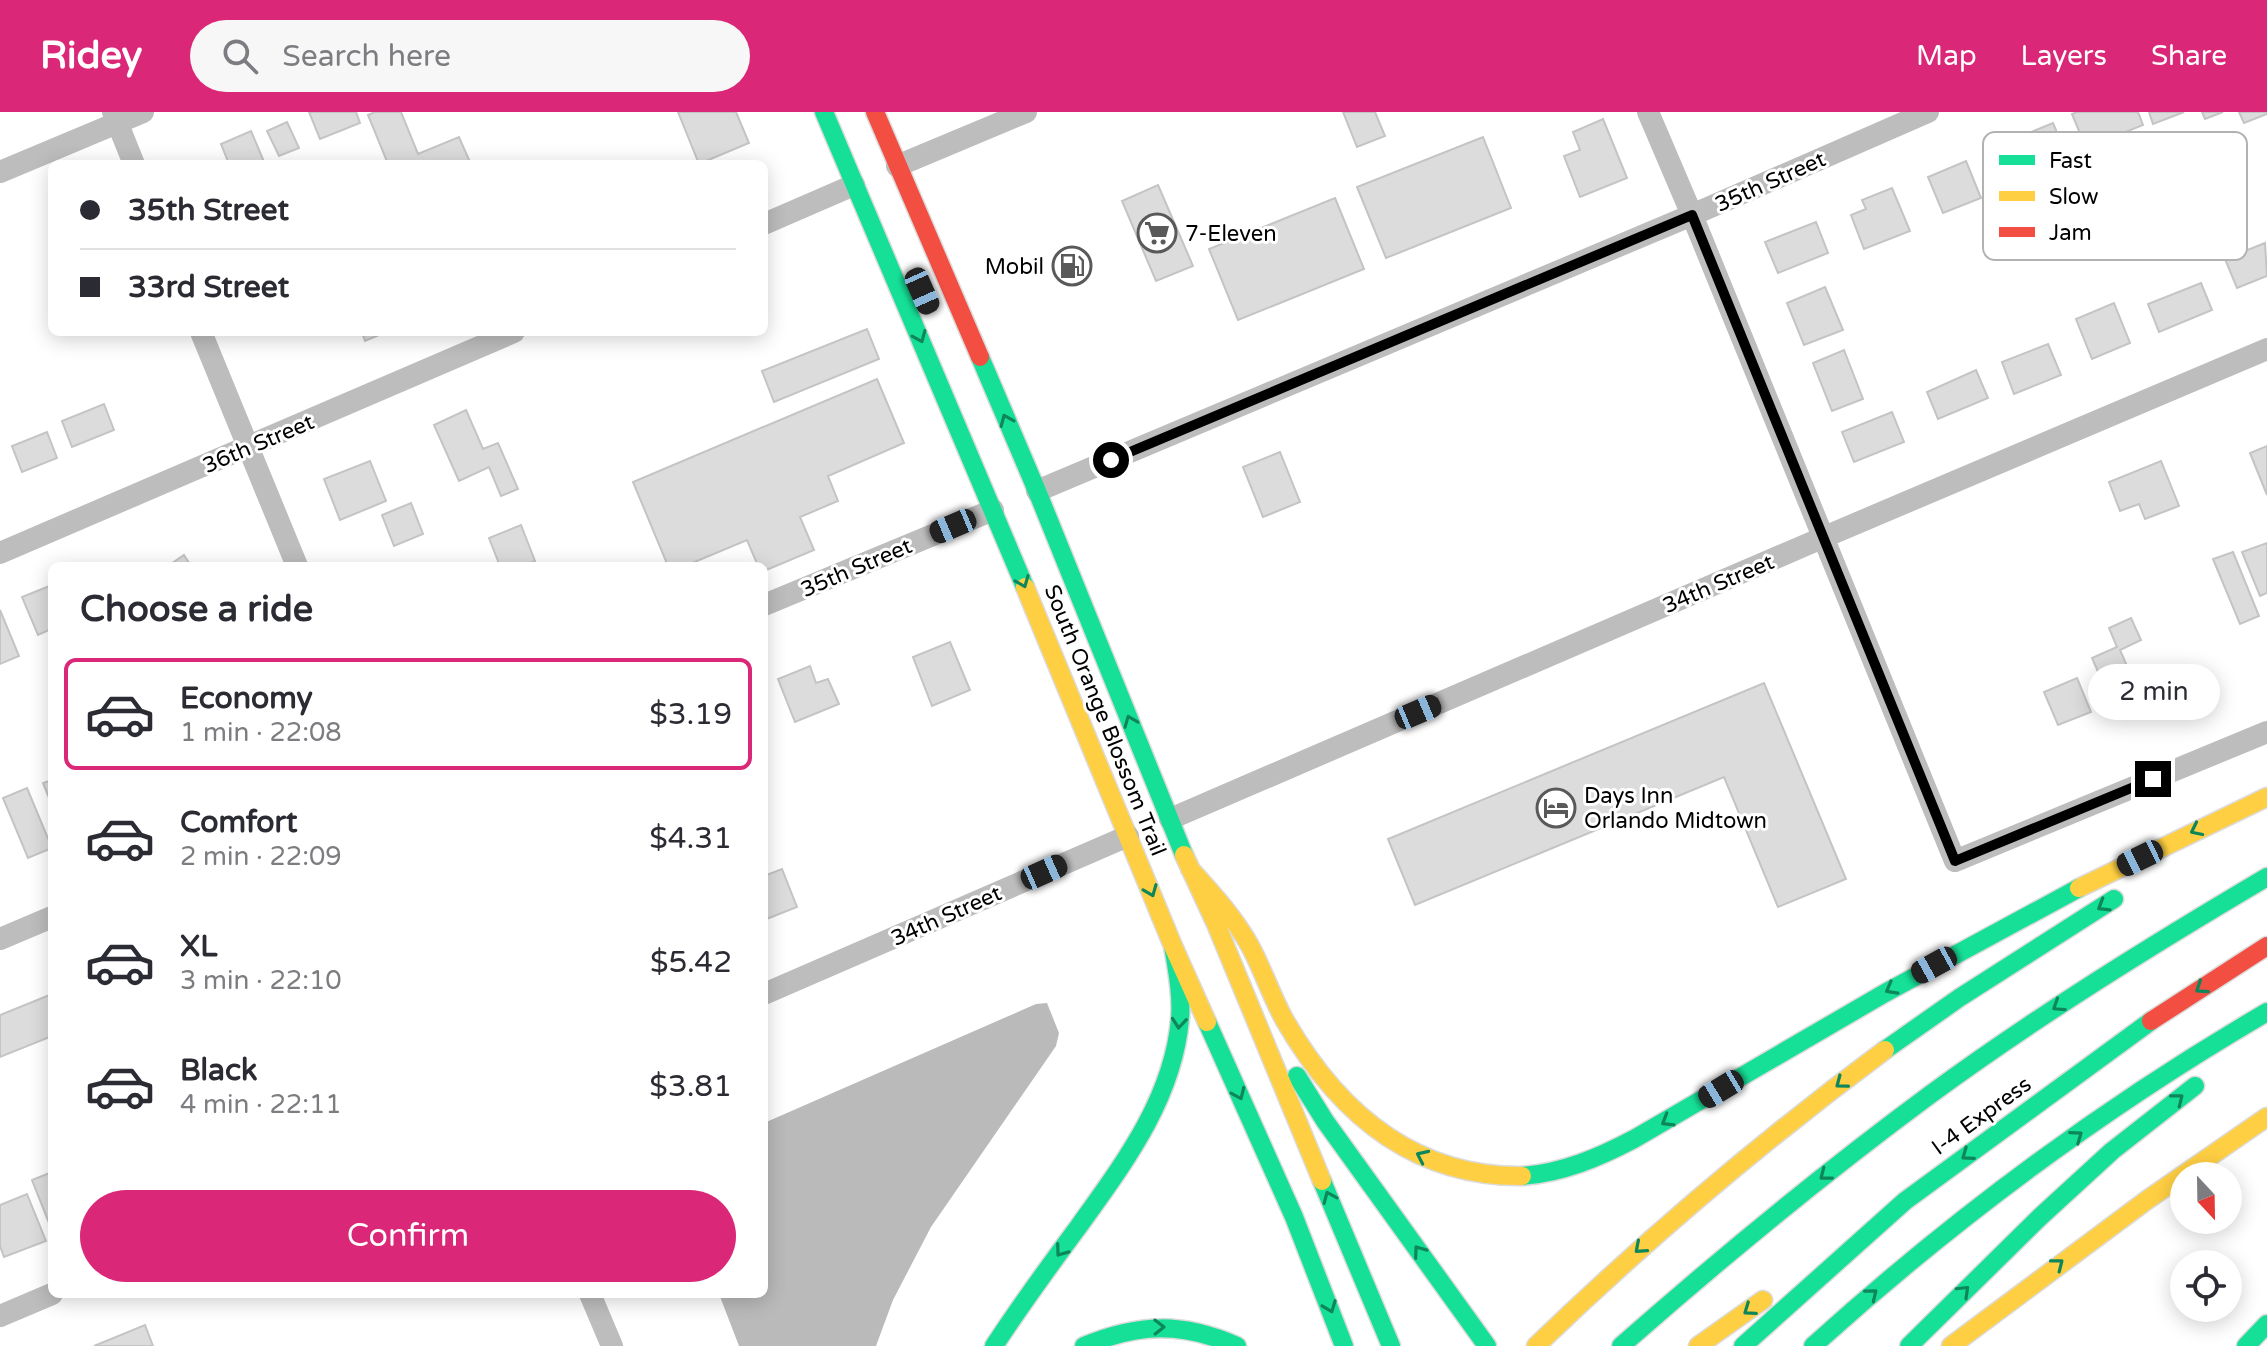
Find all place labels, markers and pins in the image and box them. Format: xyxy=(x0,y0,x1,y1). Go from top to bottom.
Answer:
supermarket icon: 7-Eleven xyxy=(1136,212,1178,254)
place label: 7-Eleven xyxy=(1185,221,1277,247)
fuel station icon: Mobil xyxy=(1051,245,1093,287)
place label: Mobil xyxy=(985,254,1044,280)
place label: Days Inn Orlando Midtown xyxy=(1584,783,1767,834)
hotel icon: Days Inn Orlando Midtown xyxy=(1535,787,1577,829)

